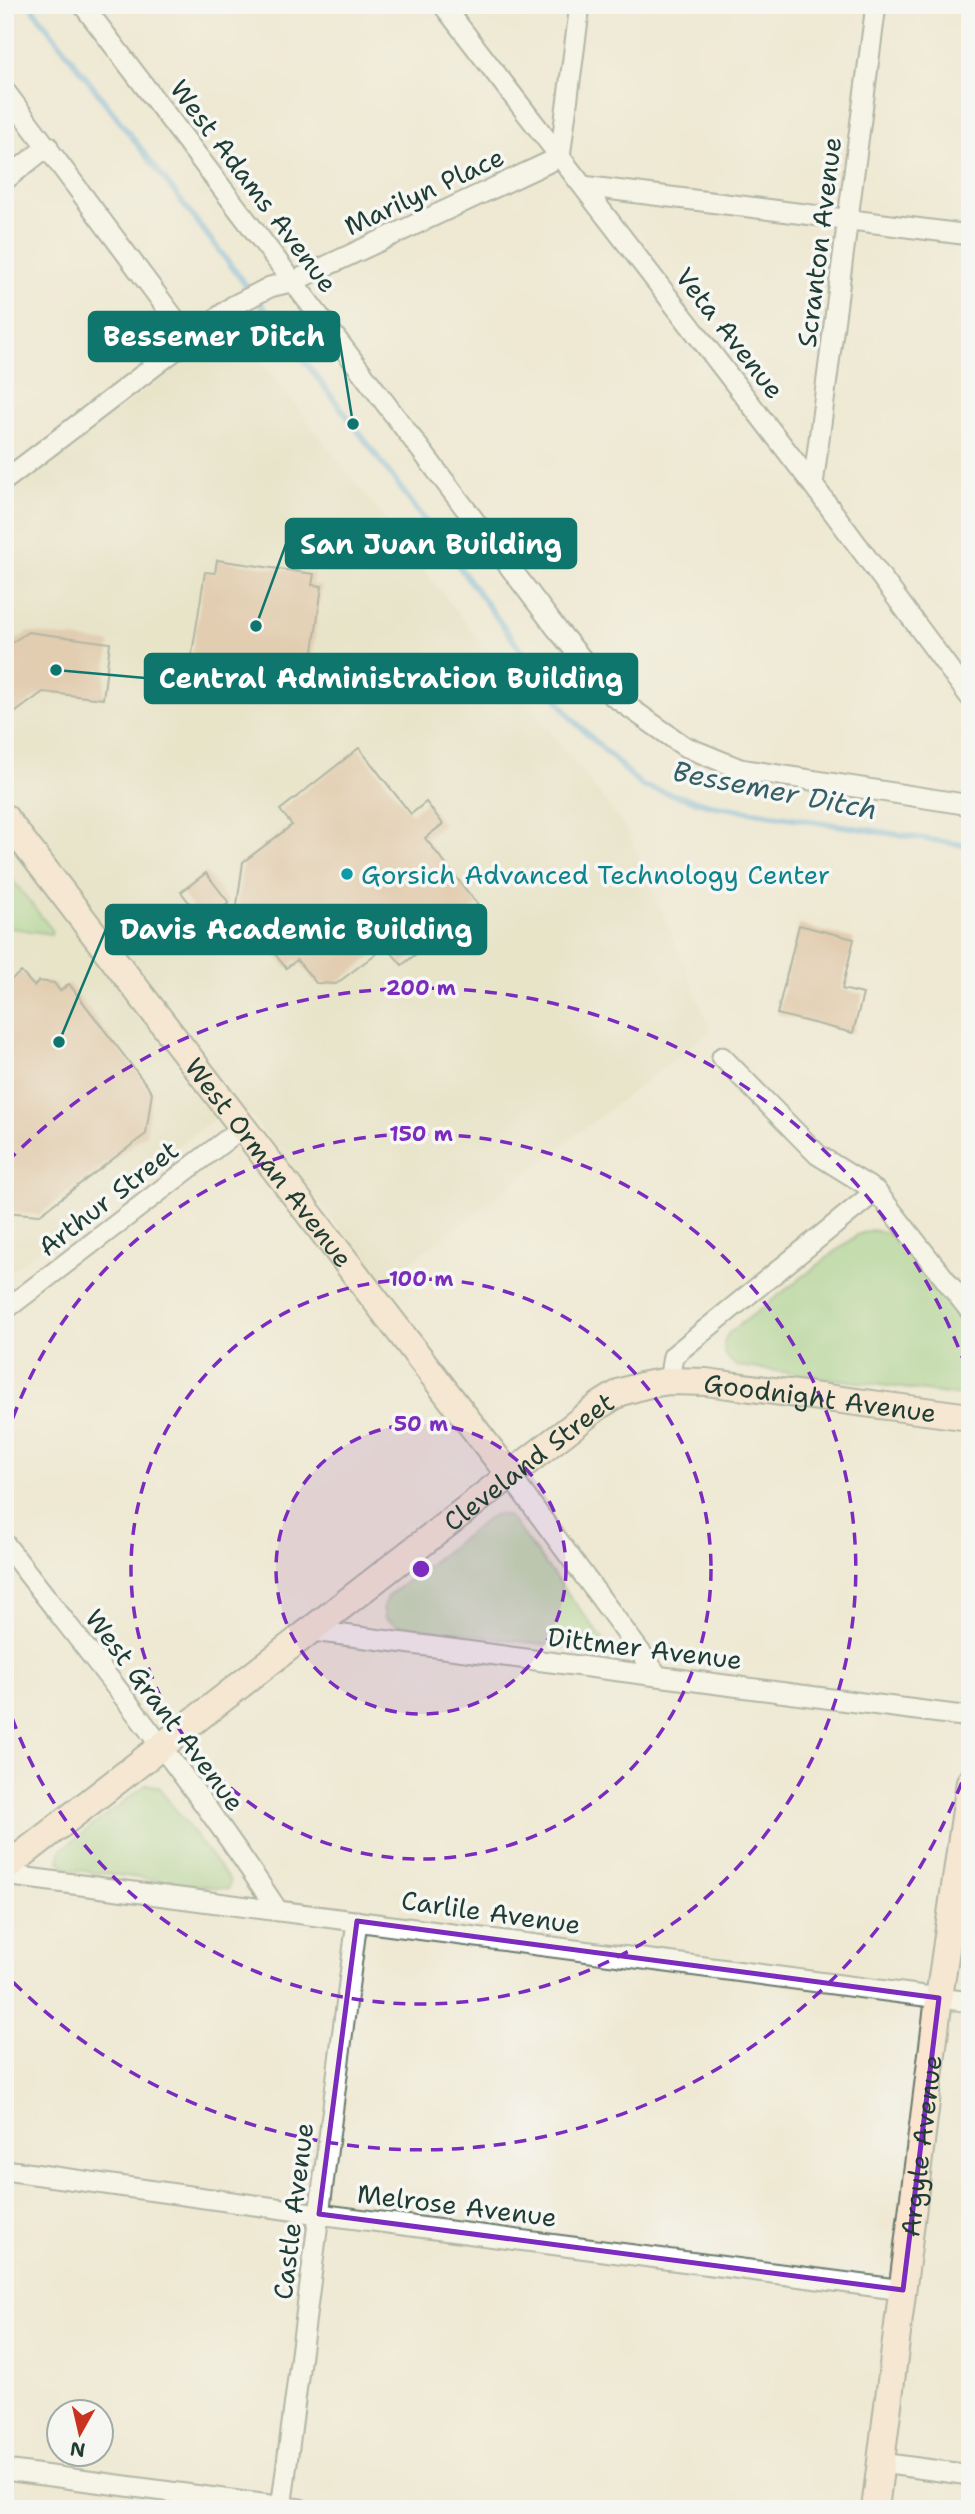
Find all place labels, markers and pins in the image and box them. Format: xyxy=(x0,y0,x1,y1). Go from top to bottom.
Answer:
callout: Bessemer Ditch xyxy=(89,312,339,361)
callout: San Juan Building xyxy=(286,519,576,568)
callout: Central Administration Building xyxy=(145,654,637,703)
place label: Gorsich Advanced Technology Center xyxy=(361,857,830,892)
marker: Gorsich Advanced Technology Center xyxy=(339,866,355,882)
callout: Davis Academic Building xyxy=(106,905,486,954)
centre of rings xyxy=(409,1557,433,1581)

